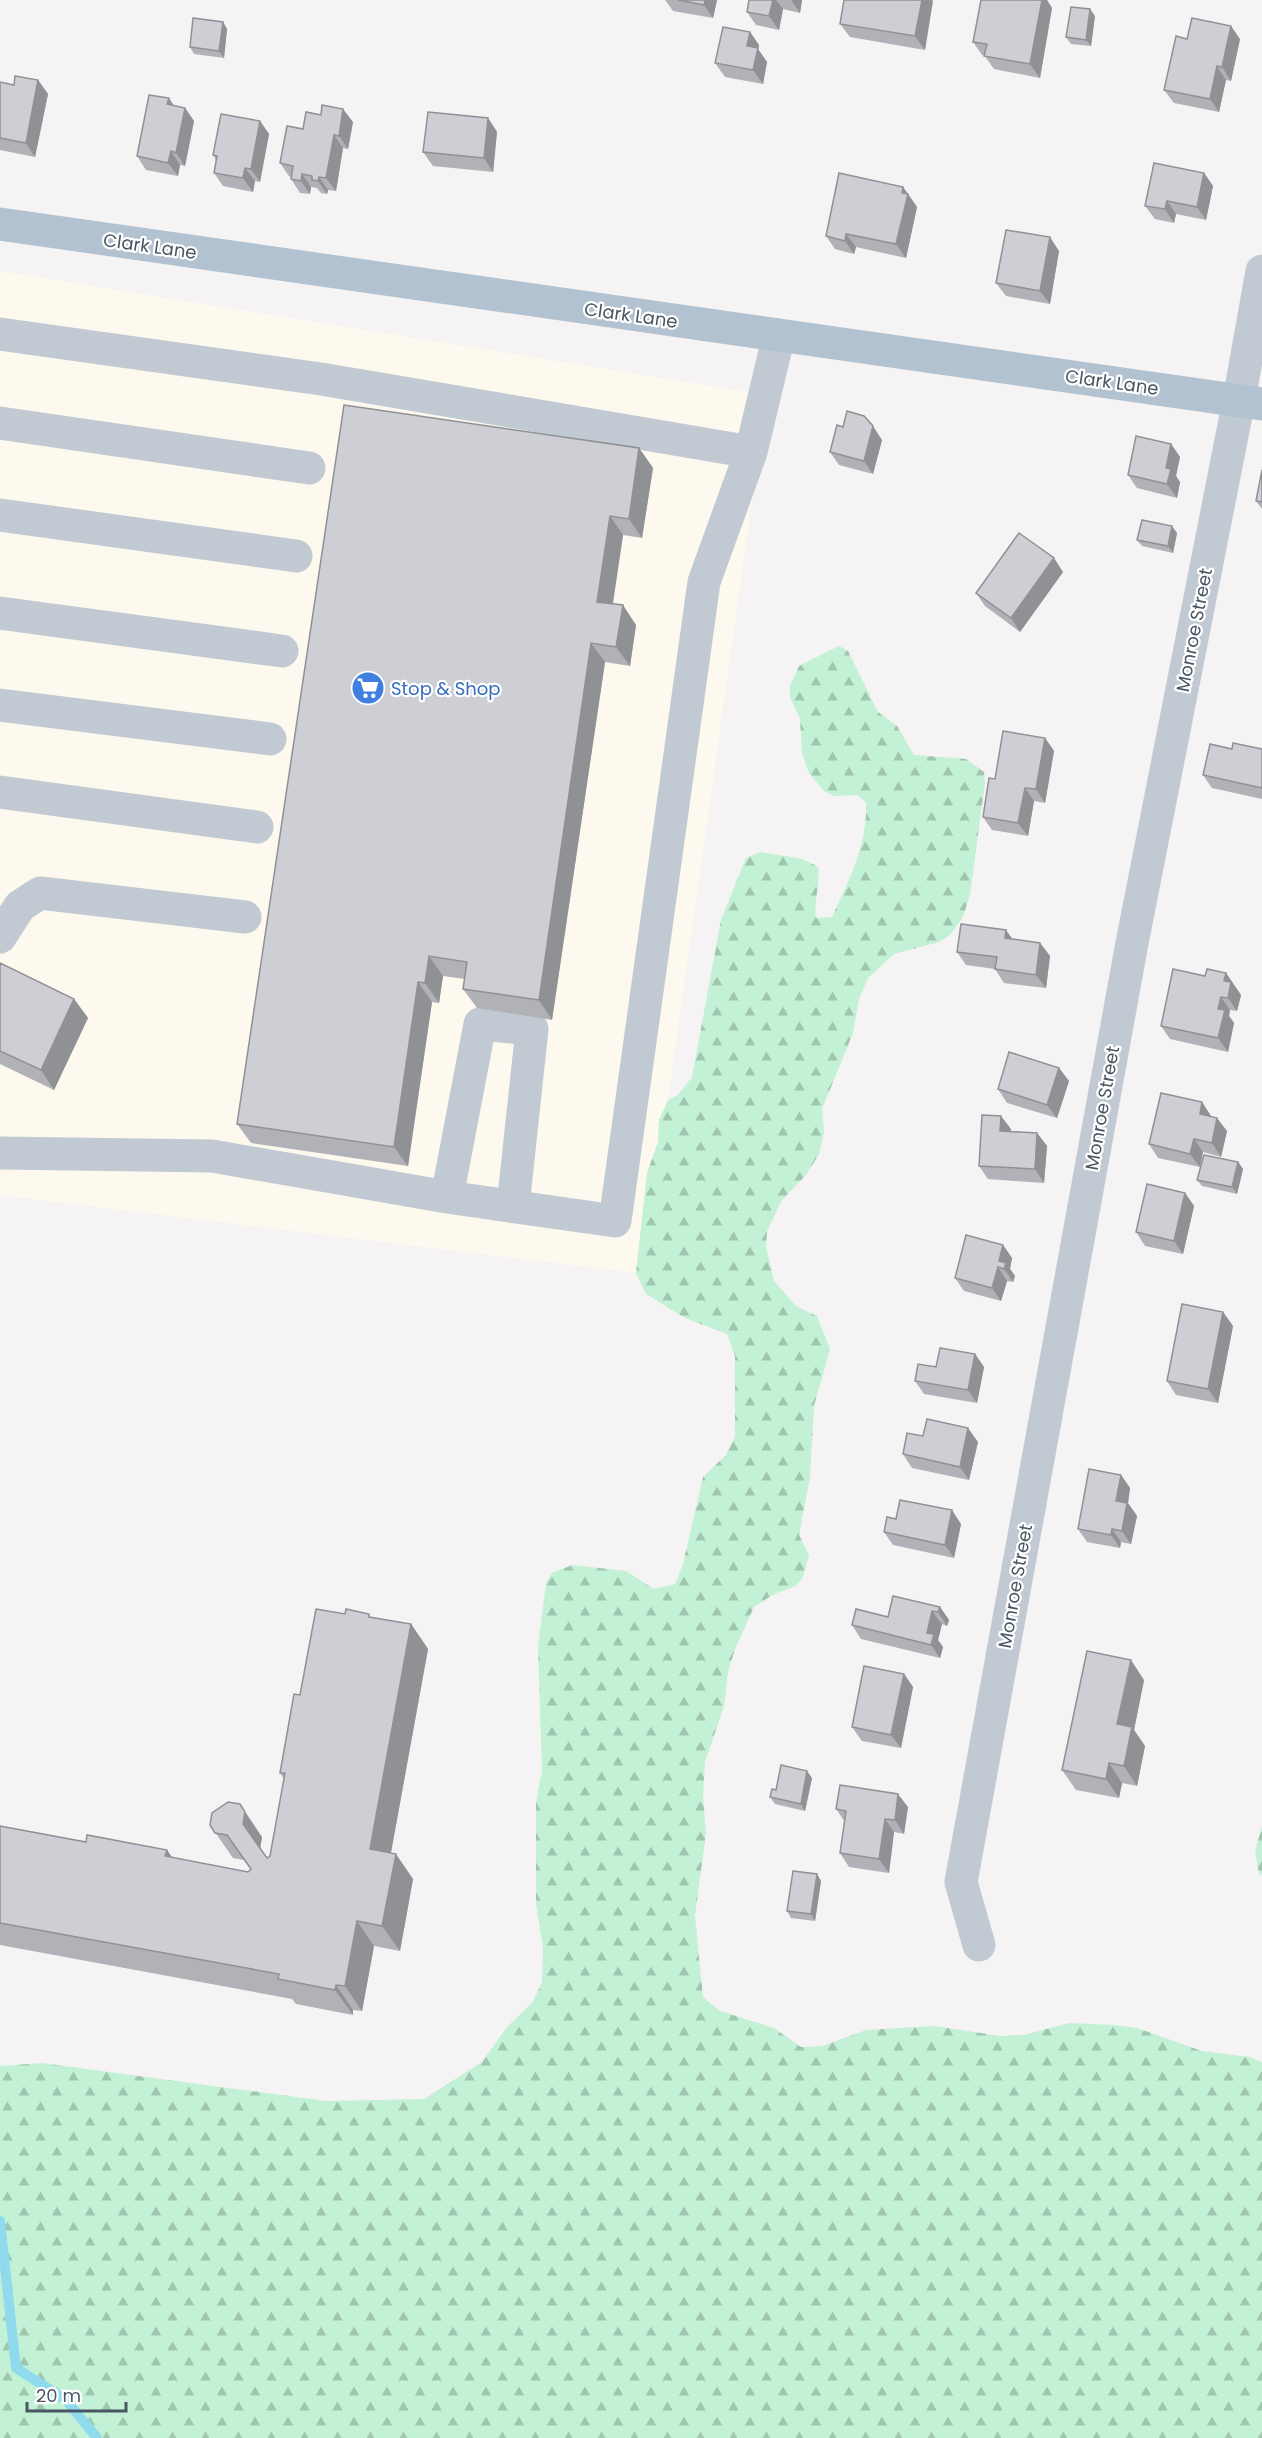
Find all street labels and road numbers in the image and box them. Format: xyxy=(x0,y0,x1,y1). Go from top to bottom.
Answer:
street label: Clark Lane xyxy=(102,227,198,265)
street label: Clark Lane xyxy=(583,296,679,334)
street label: Clark Lane xyxy=(1064,363,1160,401)
street label: Monroe Street xyxy=(1170,566,1218,694)
street label: Monroe Street xyxy=(1079,1044,1125,1172)
street label: Monroe Street xyxy=(992,1522,1038,1650)

